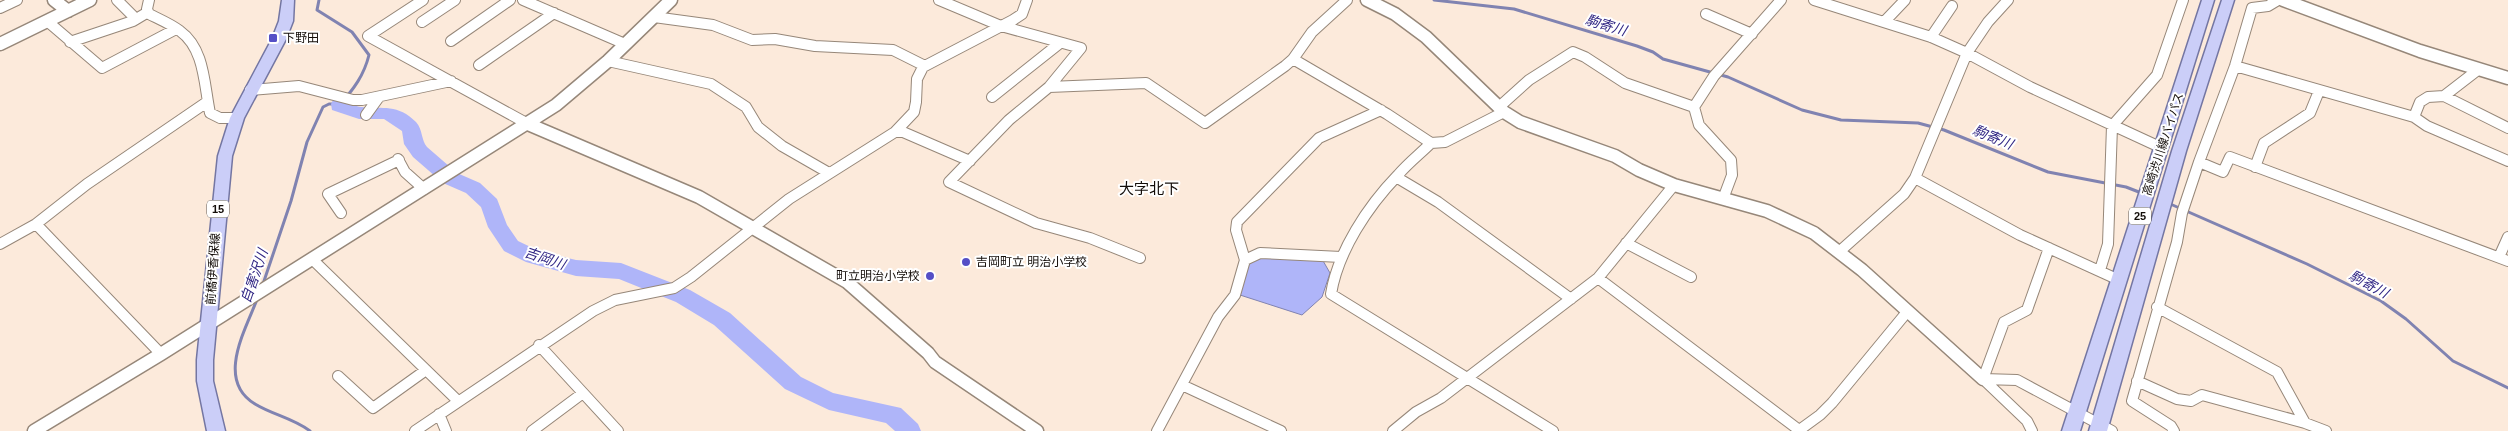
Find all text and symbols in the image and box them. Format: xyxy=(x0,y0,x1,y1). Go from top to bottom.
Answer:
water label: 駒寄川 xyxy=(1584,11,1630,39)
place label: 下野田 xyxy=(283,31,319,45)
marker: 下野田 xyxy=(267,32,279,44)
street label: 高崎渋川線バイパス xyxy=(2140,91,2186,197)
water label: 駒寄川 xyxy=(1971,122,2017,153)
district label: 大字北下 xyxy=(1119,180,1179,197)
road number: 15 xyxy=(207,200,229,218)
road number: 25 xyxy=(2129,208,2151,225)
street label: 前橋伊香保線 xyxy=(204,233,222,305)
water label: 吉岡川 xyxy=(523,244,569,273)
water label: 自害沢川 xyxy=(237,245,271,305)
place label: 吉岡町立 明治小学校 xyxy=(976,255,1087,269)
marker: 吉岡町立 明治小学校 xyxy=(960,256,972,268)
water label: 駒寄川 xyxy=(2347,267,2393,302)
place label: 町立明治小学校 xyxy=(836,269,920,283)
marker: 町立明治小学校 xyxy=(924,270,936,282)

